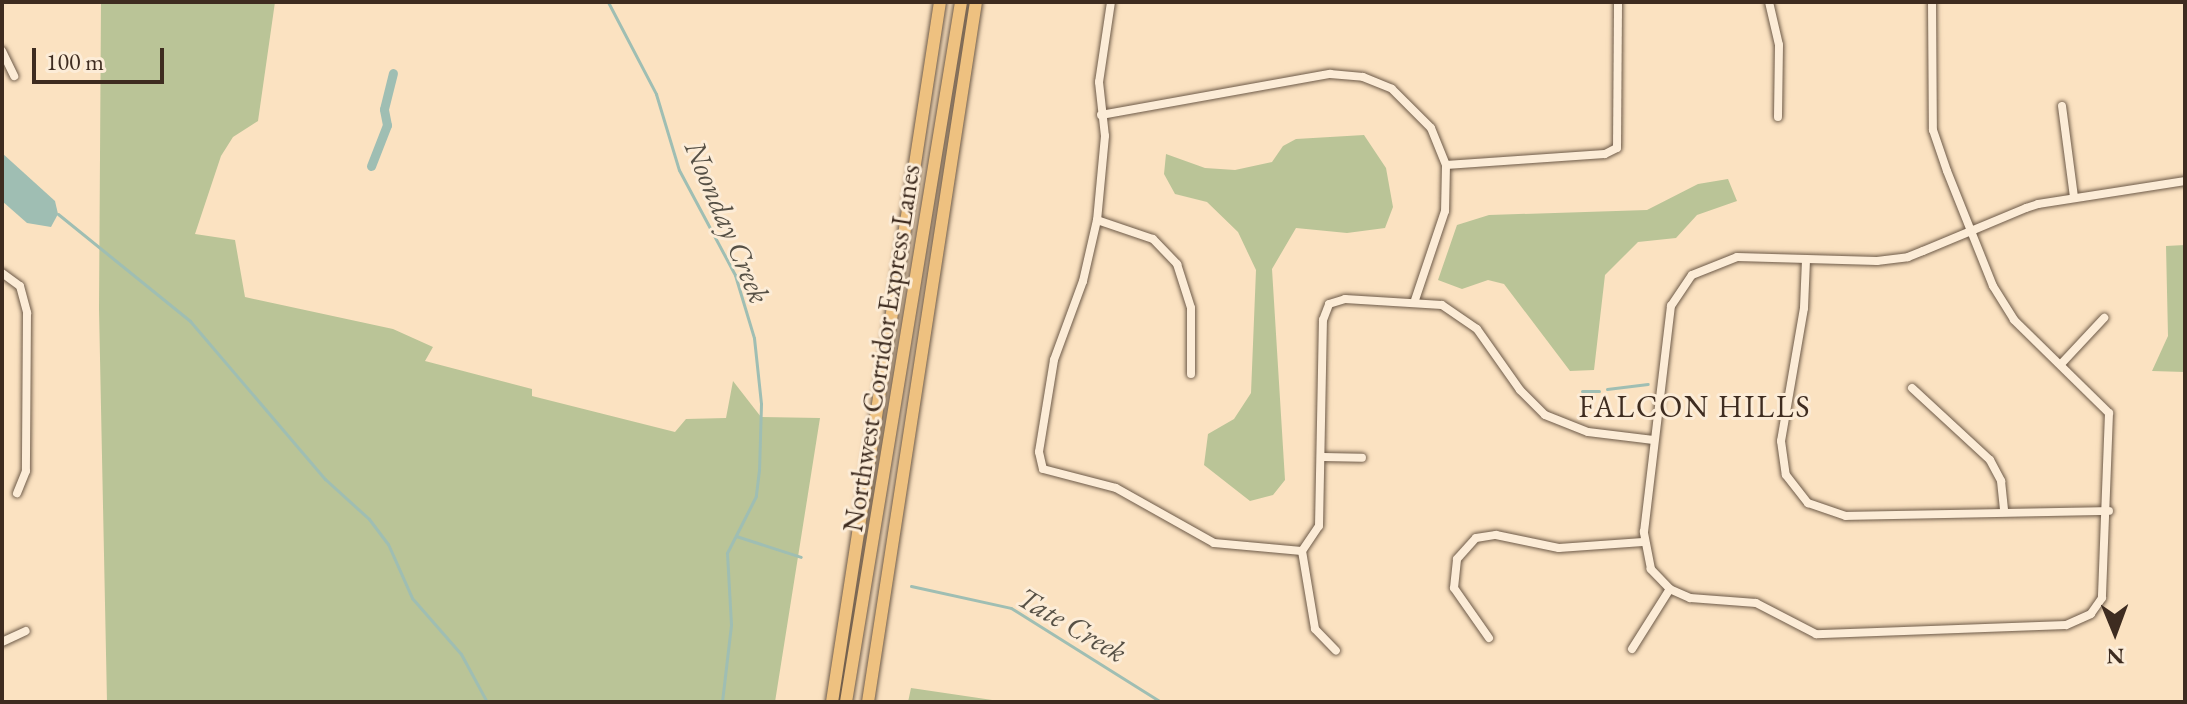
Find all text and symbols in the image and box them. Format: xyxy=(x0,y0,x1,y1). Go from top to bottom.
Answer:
scale bar xyxy=(36,32,168,82)
text: 100 m xyxy=(46,46,104,77)
water label: Noonday Creek xyxy=(677,135,777,309)
street label: Northwest Corridor Express Lanes xyxy=(835,162,927,534)
district label: FALCON HILLS xyxy=(1579,389,1811,425)
water label: Tate Creek xyxy=(1011,580,1133,670)
north arrow xyxy=(2075,592,2155,672)
text: N xyxy=(2106,642,2125,671)

